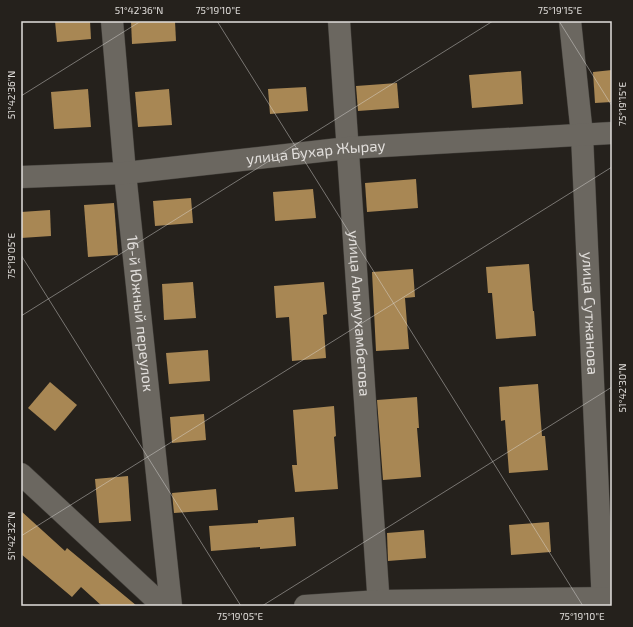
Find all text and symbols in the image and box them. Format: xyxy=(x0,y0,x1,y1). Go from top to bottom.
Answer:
text: 51°42'36"N xyxy=(115,4,163,16)
text: 75°19'10"E xyxy=(195,4,241,16)
text: 75°19'15"E xyxy=(538,4,583,16)
text: 51°42'36"N xyxy=(5,71,17,119)
text: 75°19'15"E xyxy=(616,81,628,126)
street label: улица Бухар Жырау xyxy=(245,136,386,168)
street label: улица Альмухамбетова xyxy=(344,230,375,397)
text: 75°19'05"E xyxy=(5,232,17,279)
street label: 16-й Южный переулок xyxy=(124,234,158,393)
street label: улица Сутжанова xyxy=(578,251,603,375)
text: 51°42'30"N xyxy=(616,364,628,413)
text: 51°42'32"N xyxy=(5,512,17,560)
text: 75°19'05"E xyxy=(217,610,264,622)
text: 75°19'10"E xyxy=(559,610,605,622)

